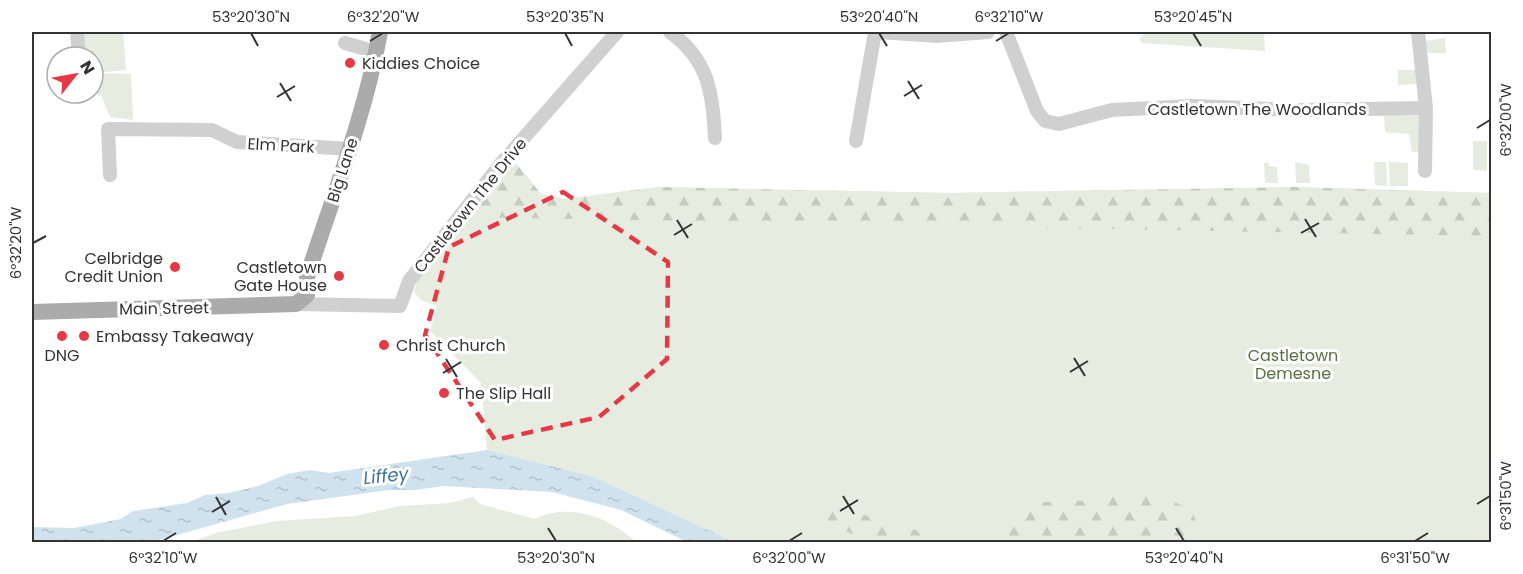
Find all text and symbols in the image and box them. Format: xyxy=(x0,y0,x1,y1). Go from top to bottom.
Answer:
text: 53°20'30"N xyxy=(212,6,290,27)
text: 6°32'20"W xyxy=(347,6,420,27)
text: 53°20'35"N xyxy=(526,6,604,27)
text: 53°20'40"N xyxy=(840,6,918,27)
text: 6°32'10"W xyxy=(975,6,1044,27)
text: 53°20'45"N xyxy=(1154,6,1232,27)
north arrow xyxy=(45,45,105,105)
place label: Kiddies Choice xyxy=(362,52,480,75)
text: N xyxy=(74,56,100,79)
marker: Kiddies Choice xyxy=(343,56,357,70)
text: 6°32'00"W xyxy=(1495,83,1516,157)
street label: Castletown The Woodlands xyxy=(1147,98,1367,121)
street label: Elm Park xyxy=(247,132,316,159)
street label: Castletown The Drive xyxy=(409,133,532,278)
street label: Big Lane xyxy=(321,135,364,205)
text: 6°32'20"W xyxy=(5,206,26,279)
place label: Celbridge Credit Union xyxy=(64,247,163,288)
place label: Castletown Gate House xyxy=(234,256,327,297)
marker: Celbridge Credit Union xyxy=(168,260,182,274)
marker: Castletown Gate House xyxy=(332,269,346,283)
street label: Main Street xyxy=(119,296,209,321)
place label: Embassy Takeaway xyxy=(96,325,254,348)
marker: DNG xyxy=(55,329,69,343)
marker: Embassy Takeaway xyxy=(77,329,91,343)
place label: Christ Church xyxy=(396,334,506,357)
marker: Christ Church xyxy=(377,338,391,352)
place label: DNG xyxy=(44,344,80,367)
park label: Castletown Demesne xyxy=(1248,344,1338,385)
place label: The Slip Hall xyxy=(456,382,551,405)
marker: The Slip Hall xyxy=(437,386,451,400)
water label: Liffey xyxy=(362,461,411,490)
text: 6°31'50"W xyxy=(1495,461,1516,531)
text: 6°32'10"W xyxy=(129,547,198,568)
text: 53°20'30"N xyxy=(517,547,595,568)
text: 6°32'00"W xyxy=(752,547,826,568)
text: 53°20'40"N xyxy=(1145,547,1223,568)
text: 6°31'50"W xyxy=(1380,547,1450,568)

